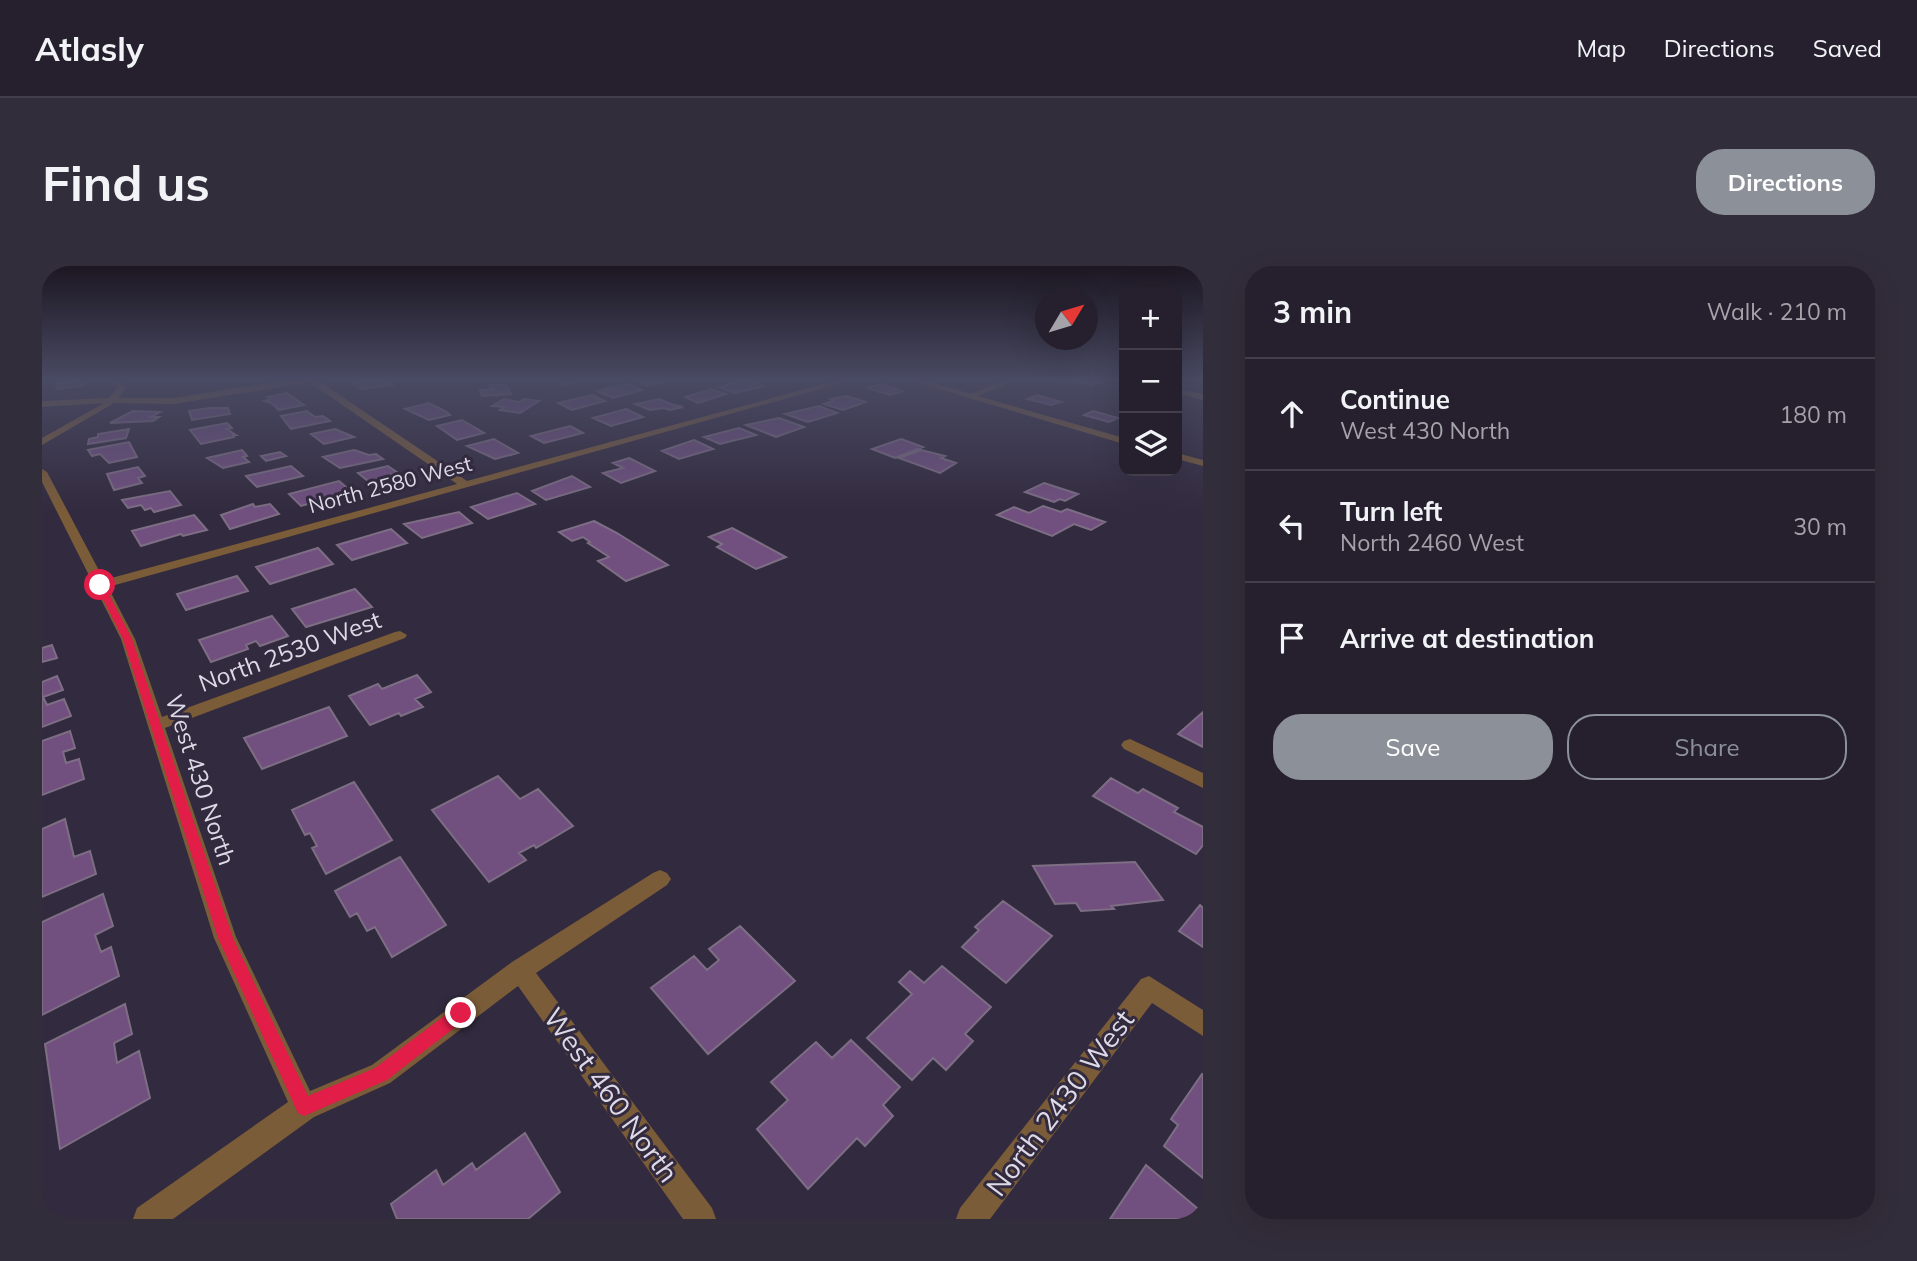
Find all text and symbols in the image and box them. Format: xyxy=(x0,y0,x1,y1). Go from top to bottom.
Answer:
text: Atlasly xyxy=(35,28,144,69)
text: Map xyxy=(1576,33,1626,63)
text: Directions xyxy=(1664,33,1775,63)
text: Saved xyxy=(1813,33,1882,63)
button: Directions xyxy=(1696,149,1875,215)
text: Find us xyxy=(42,152,210,213)
north arrow xyxy=(1035,287,1098,350)
map controls xyxy=(1119,287,1182,476)
button: + xyxy=(1119,287,1182,350)
text: 3 min xyxy=(1273,293,1352,331)
text: Walk · 210 m xyxy=(1707,297,1847,326)
button: − xyxy=(1119,350,1182,413)
text: Continue xyxy=(1340,383,1450,416)
icon: ahead xyxy=(1273,395,1311,433)
text: 180 m xyxy=(1779,400,1847,429)
button: layers xyxy=(1119,413,1182,476)
text: West 430 North xyxy=(1340,416,1510,445)
street label: North 2580 West xyxy=(305,450,474,518)
text: Turn left xyxy=(1340,495,1442,528)
icon: left xyxy=(1273,507,1311,545)
text: 30 m xyxy=(1793,512,1847,541)
text: North 2460 West xyxy=(1340,528,1524,557)
route start xyxy=(84,569,115,600)
street label: North 2530 West xyxy=(194,604,385,698)
icon: arrive xyxy=(1273,619,1311,657)
text: Arrive at destination xyxy=(1340,622,1595,655)
street label: West 430 North xyxy=(159,691,243,869)
button: Save xyxy=(1273,714,1553,780)
button: Share xyxy=(1567,714,1847,780)
route end xyxy=(445,997,476,1028)
street label: West 460 North xyxy=(536,1001,686,1189)
street label: North 2430 West xyxy=(978,1003,1141,1203)

